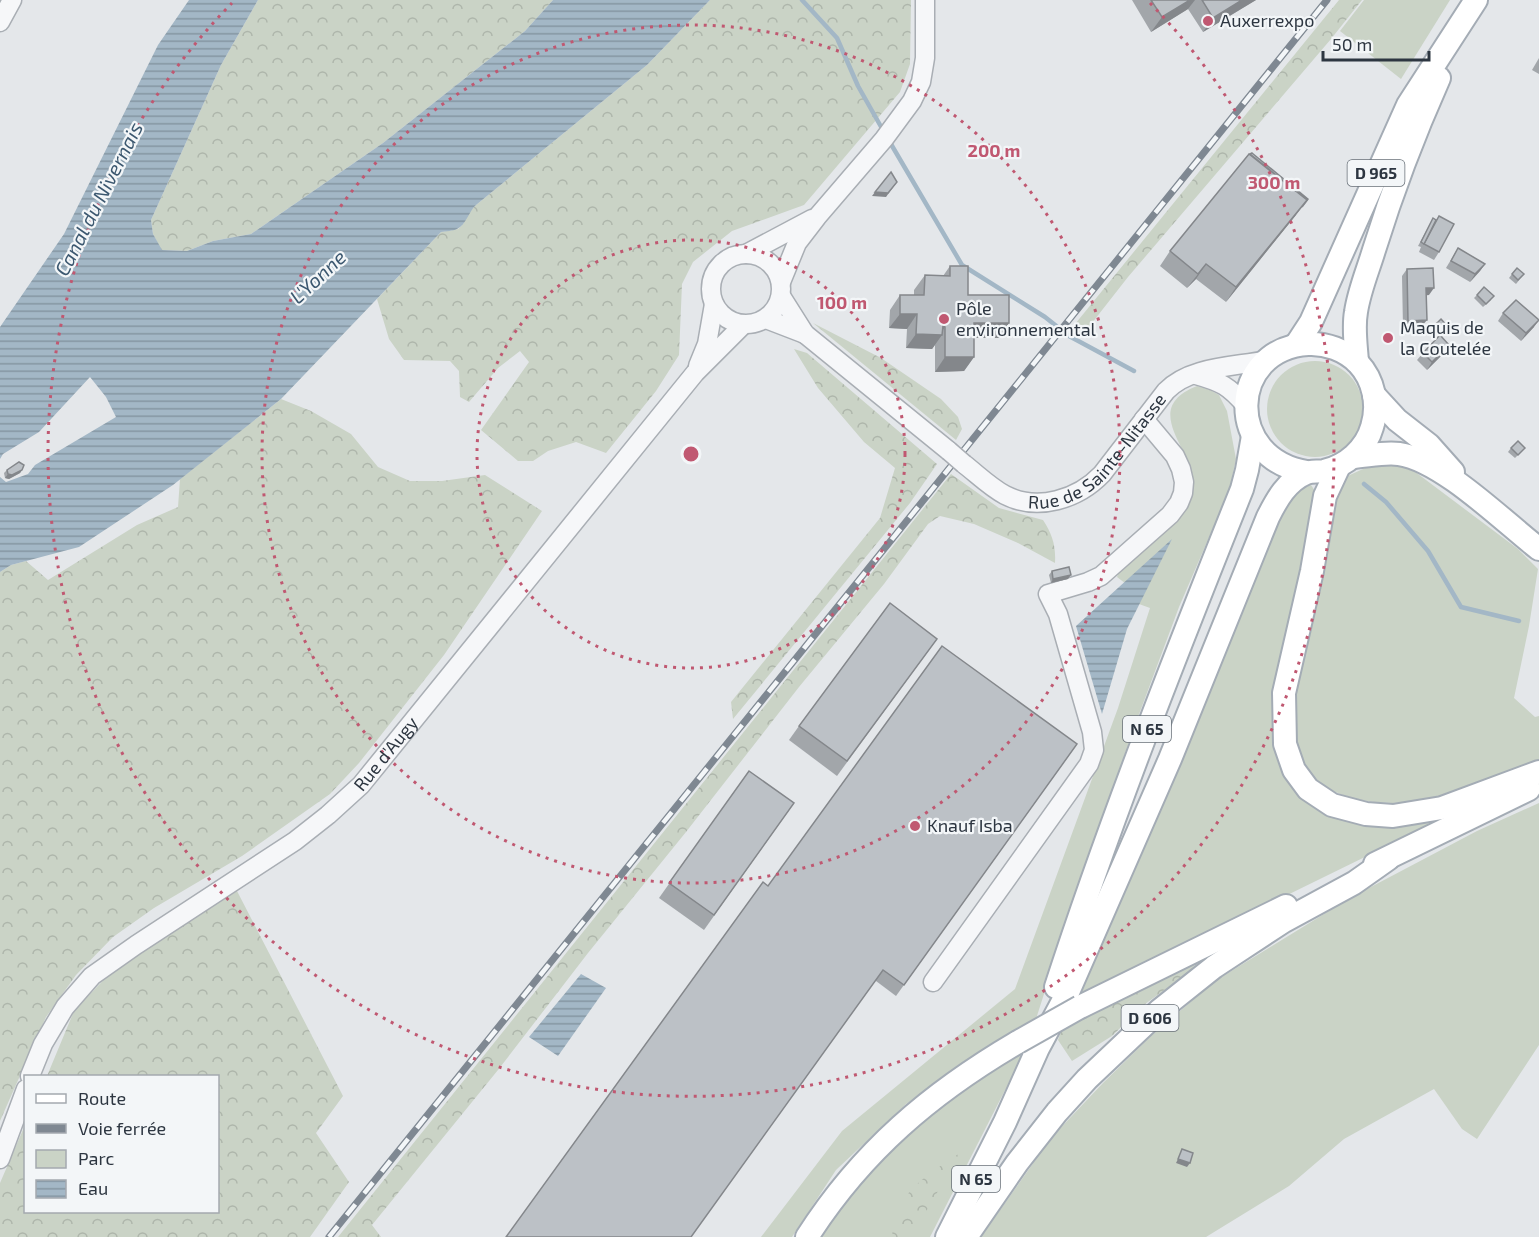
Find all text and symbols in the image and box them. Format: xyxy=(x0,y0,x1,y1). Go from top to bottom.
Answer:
place label: Auxerrexpo xyxy=(1220,9,1314,31)
marker: Auxerrexpo xyxy=(1201,14,1215,28)
scale bar xyxy=(1323,24,1430,62)
text: 50 m xyxy=(1332,33,1372,55)
water label: Canal du Nivernais xyxy=(49,118,147,279)
text: 200 m xyxy=(968,139,1020,161)
road number: D 965 xyxy=(1348,160,1404,186)
text: 300 m xyxy=(1248,171,1300,193)
water label: L'Yonne xyxy=(284,244,350,308)
text: 100 m xyxy=(817,291,867,313)
place label: Pôle environnemental xyxy=(956,297,1097,340)
marker: Pôle environnemental xyxy=(937,312,951,326)
place label: Maquis de la Coutelée xyxy=(1400,316,1491,359)
marker: Maquis de la Coutelée xyxy=(1381,331,1395,345)
street label: Rue de Sainte-Nitasse xyxy=(1028,388,1170,513)
centre of rings xyxy=(681,444,701,464)
street label: Rue d'Augy xyxy=(349,711,422,795)
road number: N 65 xyxy=(1123,716,1171,742)
place label: Knauf Isba xyxy=(927,814,1013,836)
marker: Knauf Isba xyxy=(908,819,922,833)
road number: D 606 xyxy=(1122,1005,1178,1031)
legend xyxy=(24,1075,219,1213)
text: Route xyxy=(78,1087,126,1109)
text: Voie ferrée xyxy=(78,1117,166,1139)
text: Parc xyxy=(78,1147,114,1169)
road number: N 65 xyxy=(952,1166,1000,1192)
text: Eau xyxy=(78,1177,108,1199)

